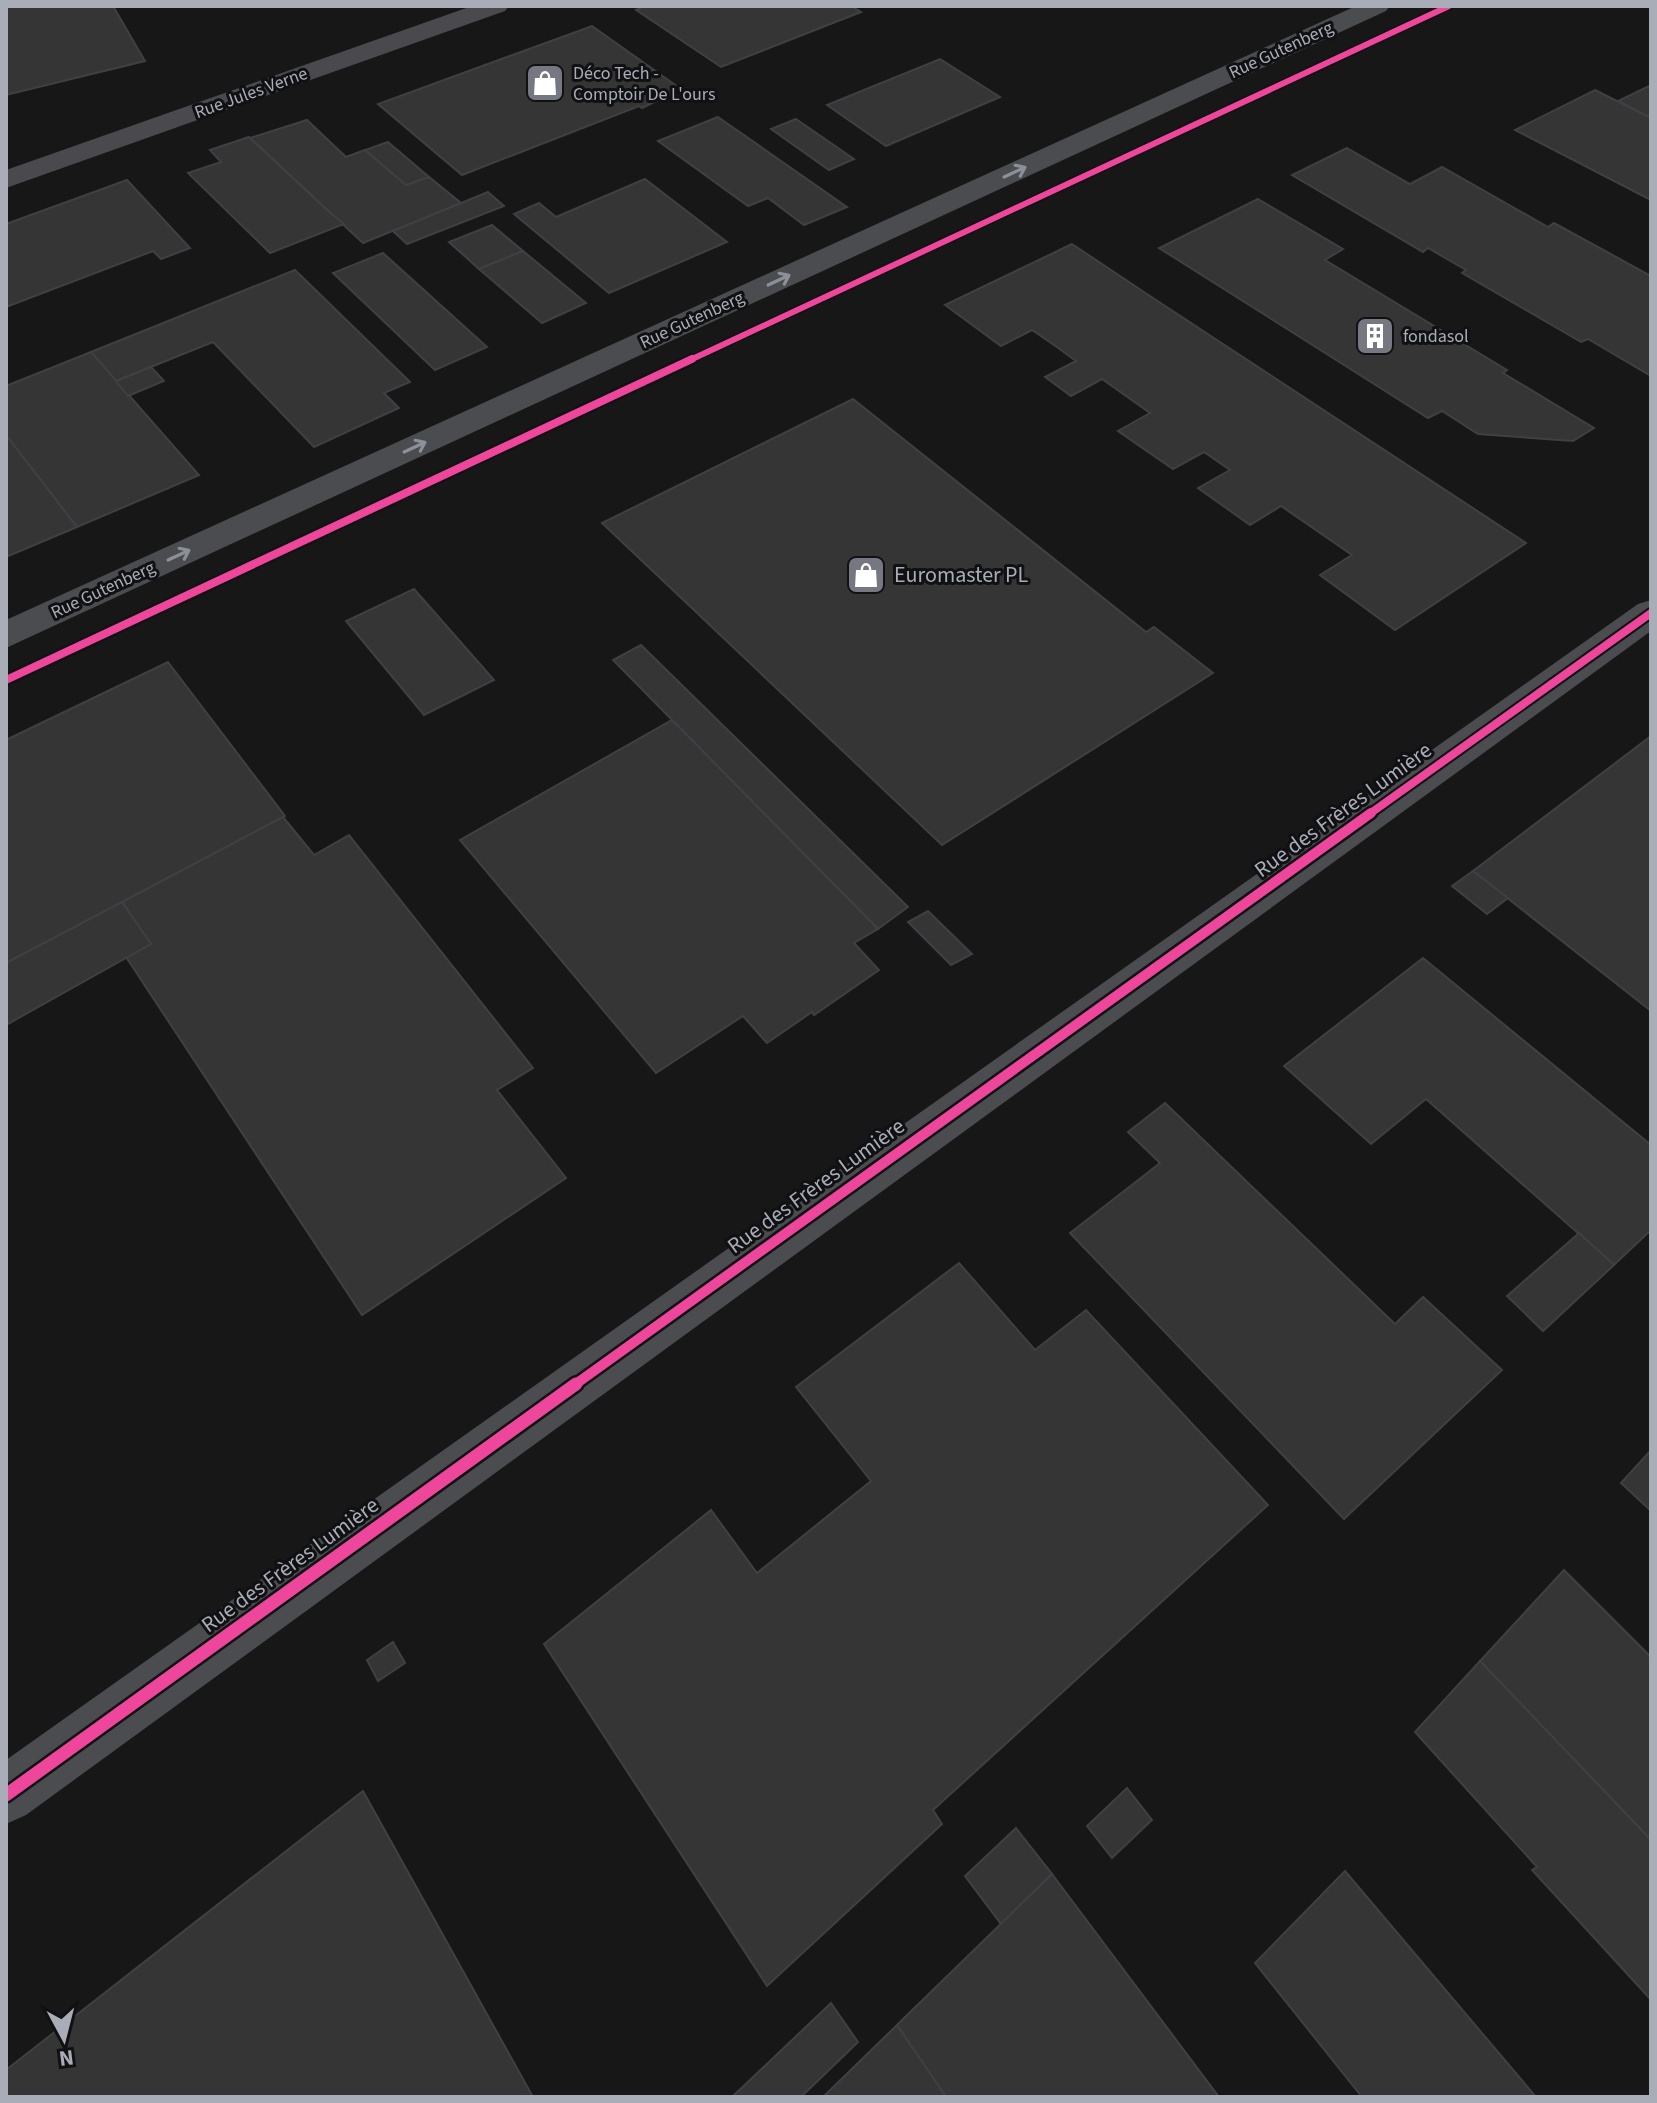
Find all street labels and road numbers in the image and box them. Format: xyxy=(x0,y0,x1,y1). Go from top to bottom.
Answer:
street label: Rue Gutenberg xyxy=(1225,15,1337,85)
street label: Rue Jules Verne xyxy=(191,61,311,125)
street label: Rue Gutenberg xyxy=(636,285,748,355)
street label: Rue Gutenberg xyxy=(47,555,159,625)
street label: Rue des Frères Lumière xyxy=(1248,735,1438,885)
street label: Rue des Frères Lumière xyxy=(721,1111,911,1261)
street label: Rue des Frères Lumière xyxy=(195,1490,385,1640)

